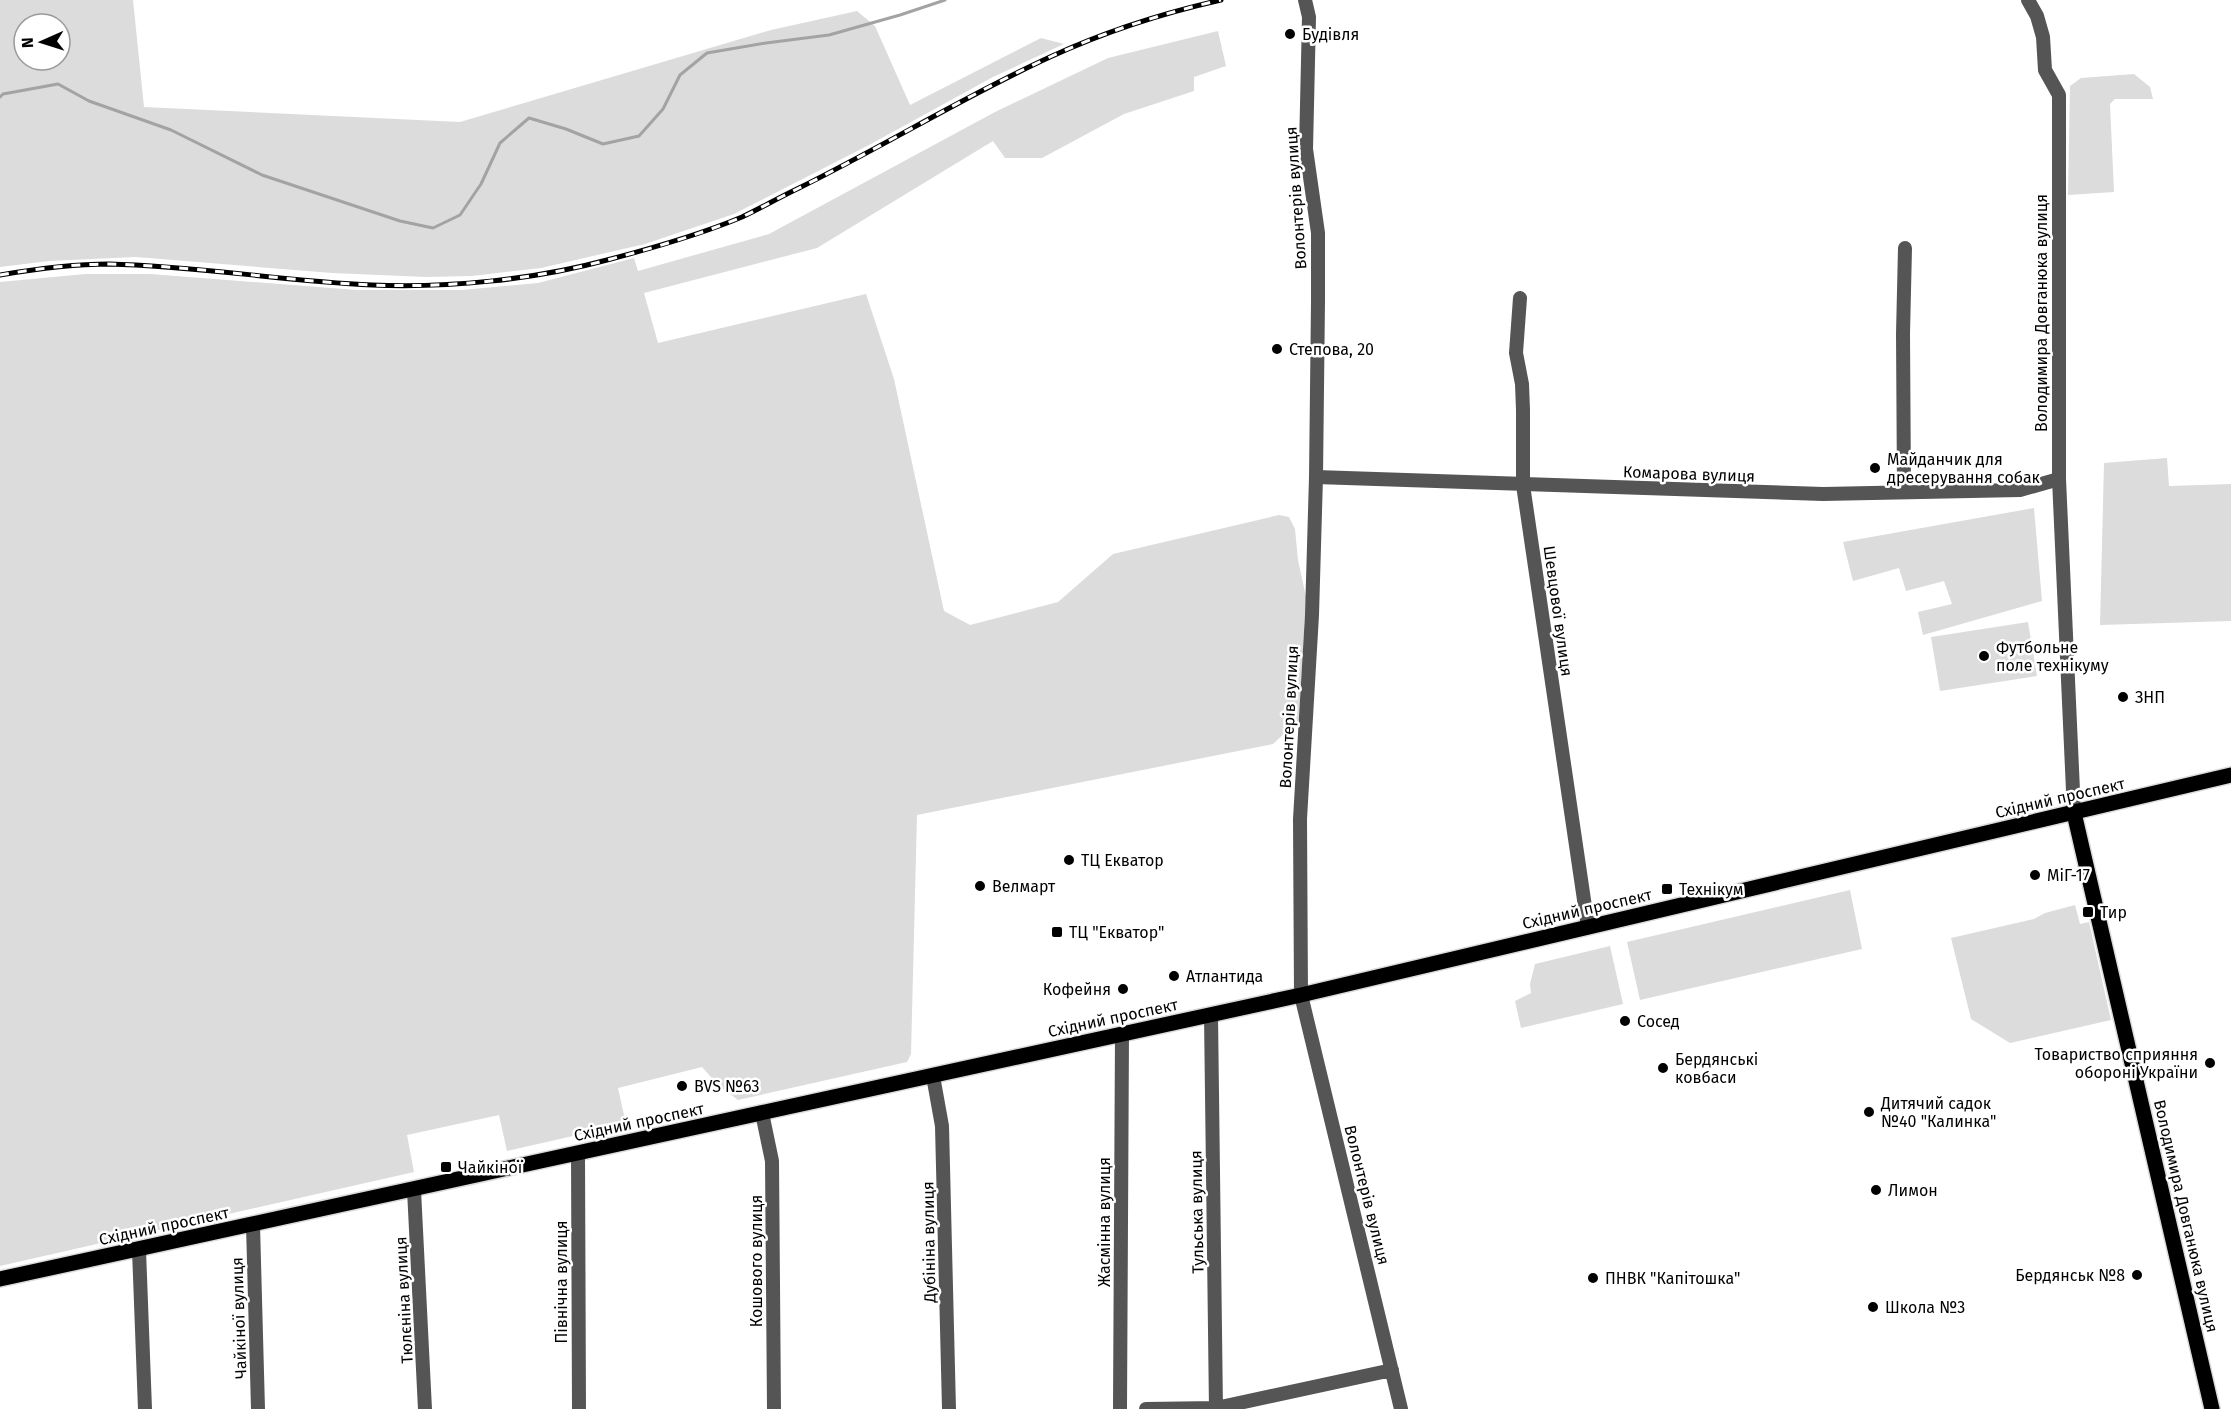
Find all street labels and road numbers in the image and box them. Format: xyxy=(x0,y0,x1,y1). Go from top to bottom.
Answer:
street label: Волонтерів вулиця xyxy=(1282,126,1310,270)
street label: Володимира Довганюка вулиця xyxy=(2032,194,2051,432)
street label: Комарова вулиця xyxy=(1623,462,1755,486)
street label: Шевцової вулиця xyxy=(1539,544,1577,678)
street label: Волонтерів вулиця xyxy=(1276,645,1302,789)
street label: Східний проспект xyxy=(1993,774,2127,822)
street label: Східний проспект xyxy=(1520,885,1654,933)
street label: Східний проспект xyxy=(1046,995,1181,1041)
street label: Володимира Довганюка вулиця xyxy=(2150,1098,2222,1334)
street label: Східний проспект xyxy=(572,1099,707,1145)
street label: Волонтерів вулиця xyxy=(1340,1123,1394,1267)
street label: Тульська вулиця xyxy=(1186,1150,1208,1274)
street label: Жасмінна вулиця xyxy=(1095,1157,1114,1287)
street label: Дубініна вулиця xyxy=(918,1181,940,1304)
street label: Кошового вулиця xyxy=(747,1195,766,1327)
street label: Східний проспект xyxy=(97,1203,232,1249)
street label: Північна вулиця xyxy=(552,1220,571,1344)
street label: Тюлєніна вулиця xyxy=(391,1236,417,1364)
street label: Чайкіної вулиця xyxy=(227,1257,251,1379)

